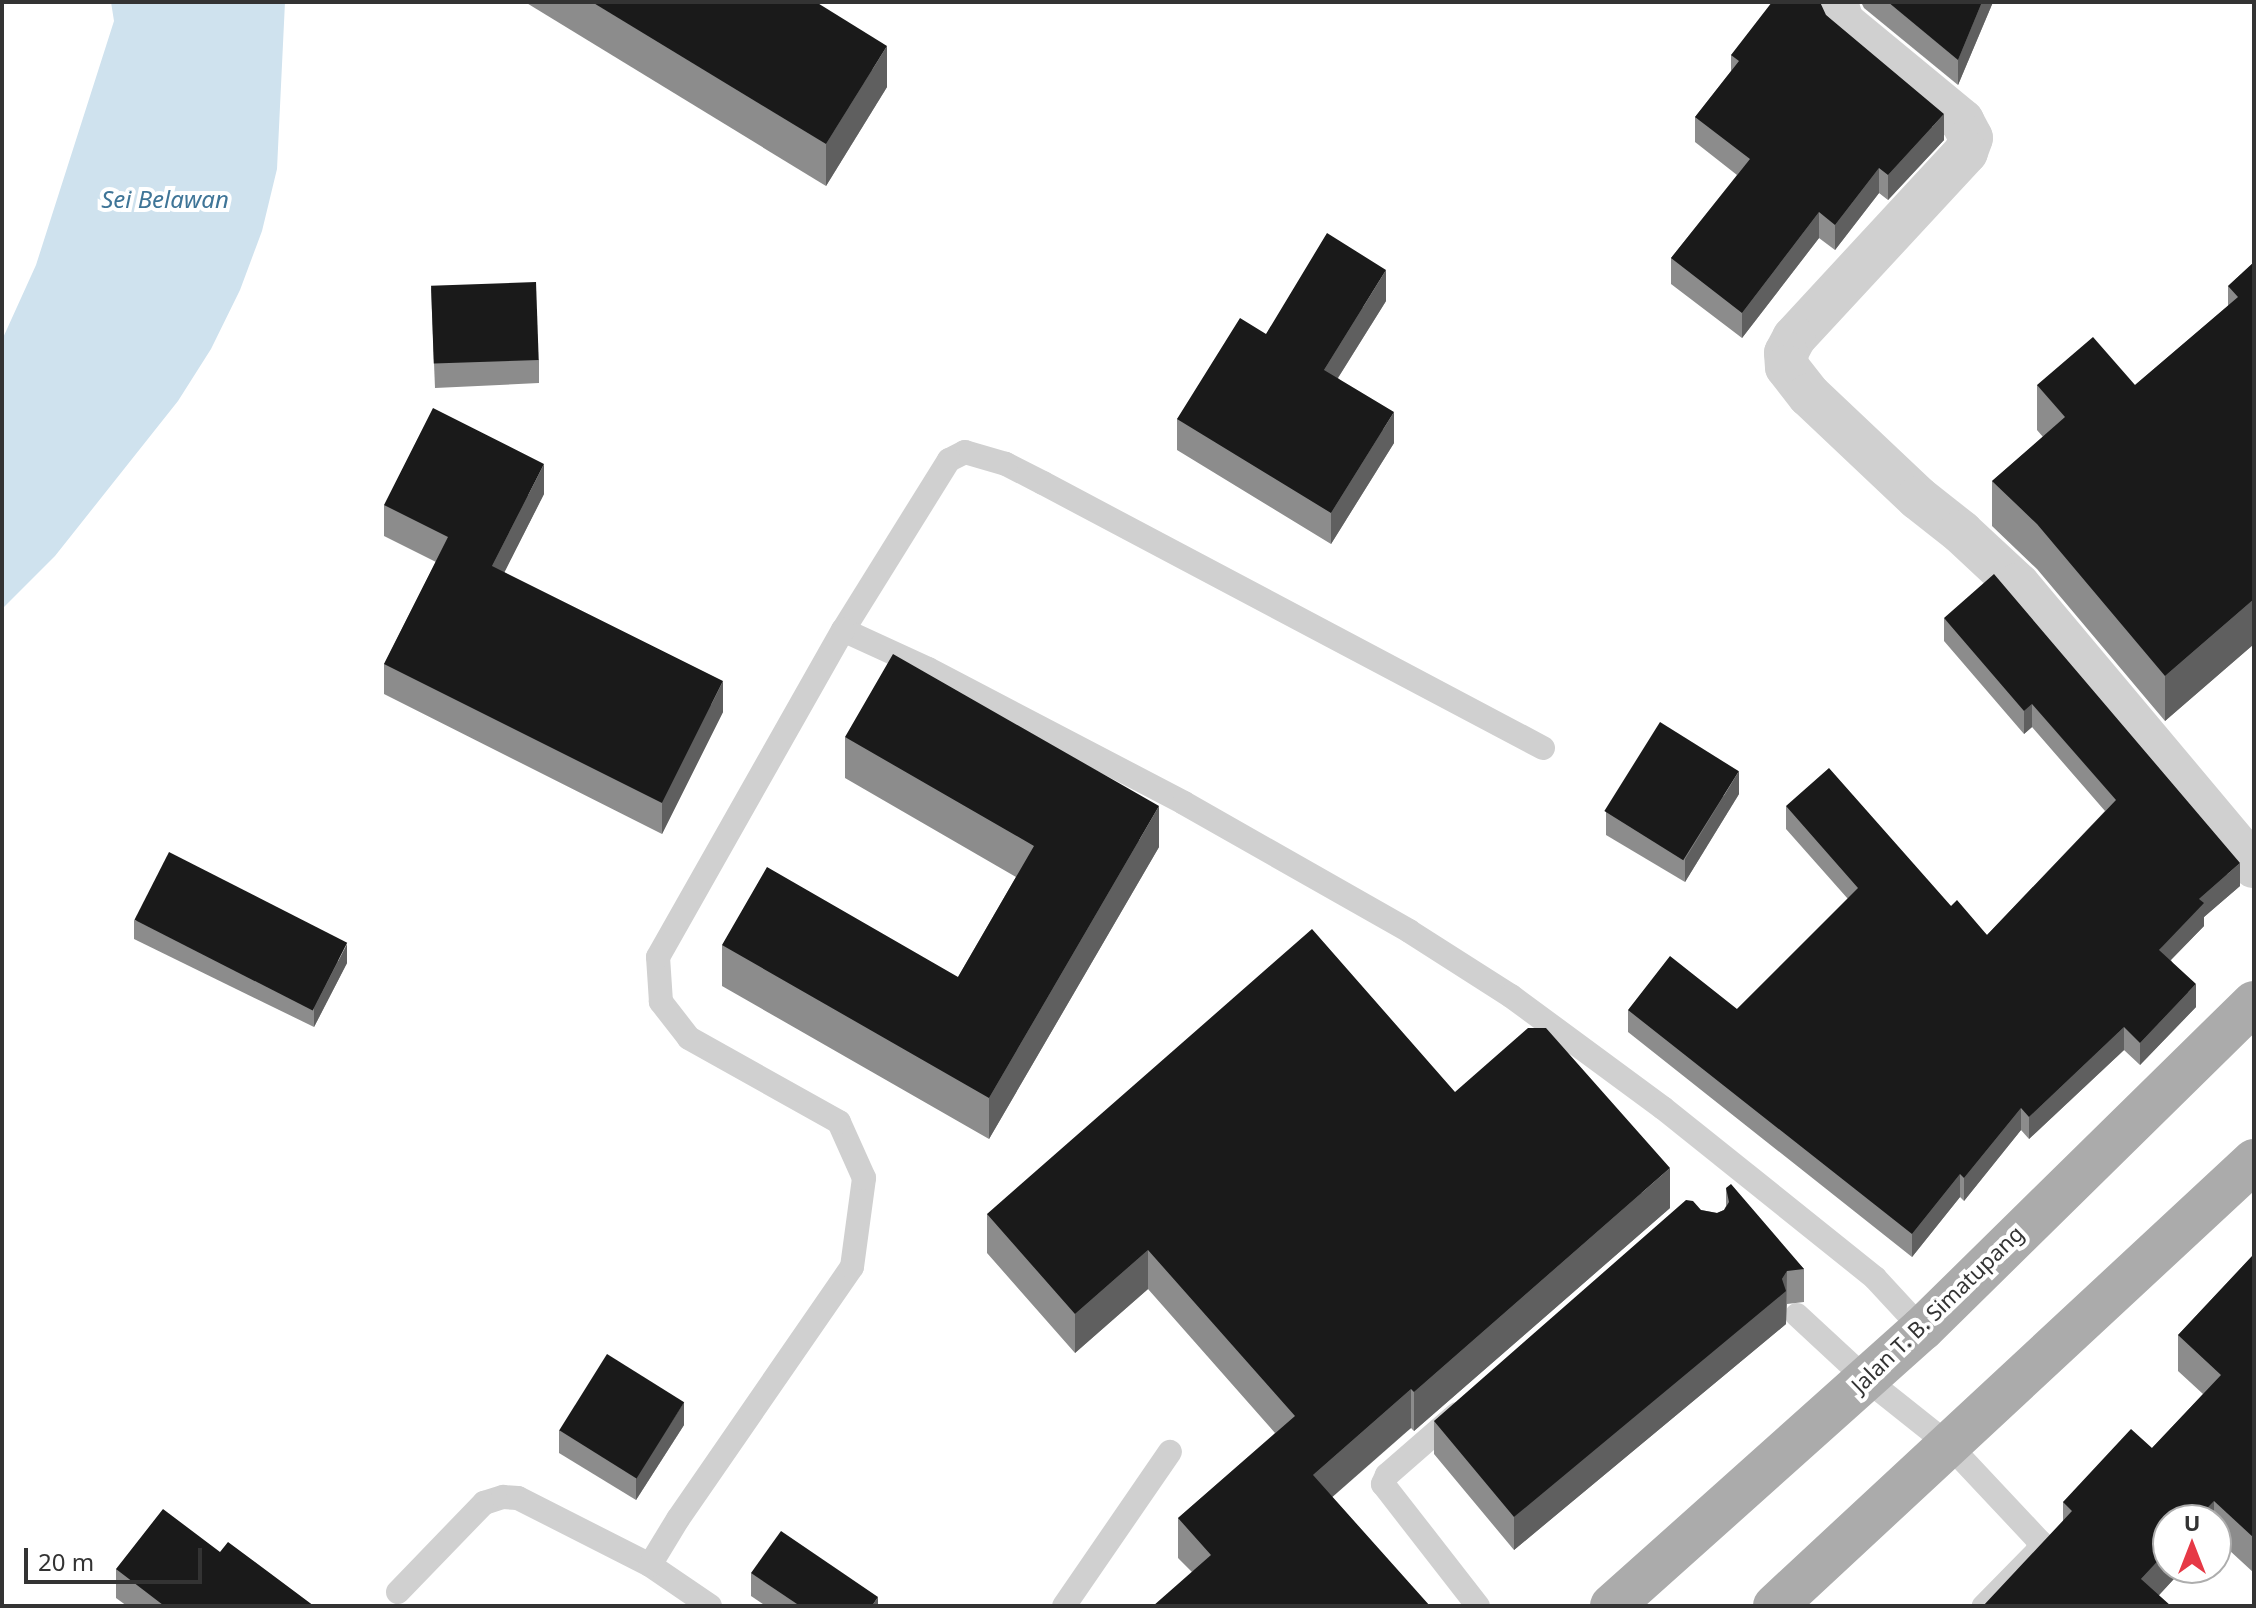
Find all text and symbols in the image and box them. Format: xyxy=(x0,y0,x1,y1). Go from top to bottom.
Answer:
water label: Sei Belawan xyxy=(101,185,229,213)
street label: Jalan T. B. Simatupang xyxy=(1845,1220,2029,1398)
north arrow xyxy=(2152,1504,2232,1584)
text: U xyxy=(2184,1507,2200,1537)
scale bar xyxy=(28,1532,206,1582)
text: 20 m xyxy=(38,1545,94,1578)

